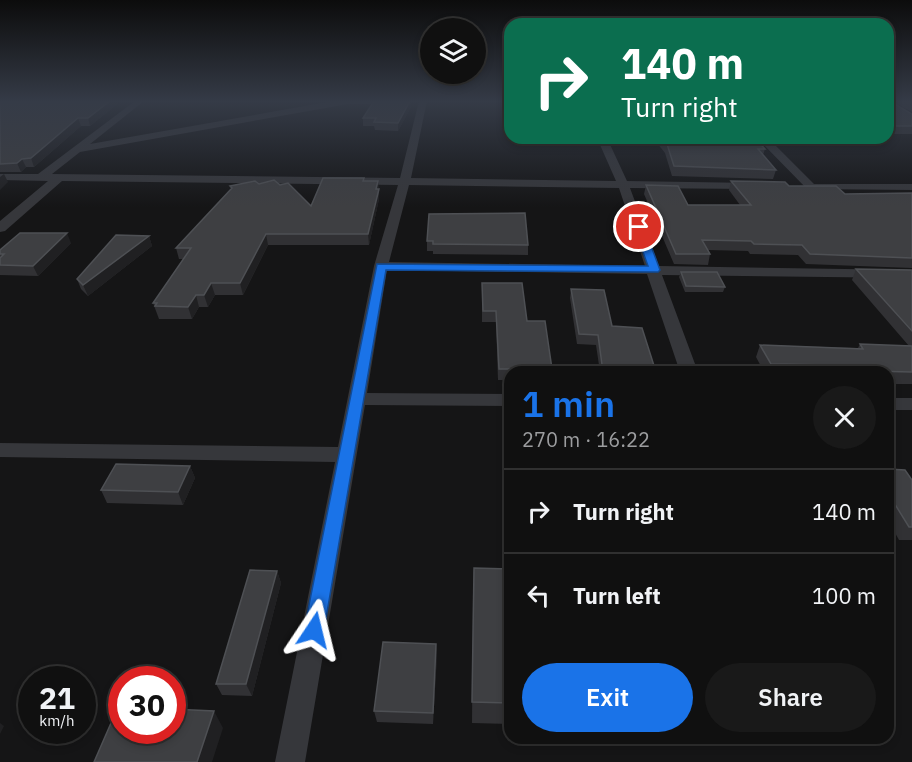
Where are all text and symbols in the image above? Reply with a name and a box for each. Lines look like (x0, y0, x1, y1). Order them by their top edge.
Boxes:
map controls (420, 18, 486, 84)
button: layers (420, 18, 486, 84)
text: 140 m (621, 36, 744, 91)
icon: right (522, 42, 600, 120)
text: Turn right (621, 89, 738, 124)
pin (613, 201, 664, 252)
icon: arrive (622, 210, 655, 243)
text: 1 min (522, 380, 615, 427)
button: close (813, 386, 876, 449)
text: 270 m · 16:22 (522, 426, 650, 453)
icon: right (522, 495, 555, 528)
text: Turn right (573, 497, 674, 526)
text: 140 m (812, 497, 876, 526)
icon: left (522, 579, 555, 612)
text: Turn left (573, 581, 661, 610)
text: 100 m (812, 581, 876, 610)
position arrow (282, 598, 346, 662)
button: Exit (522, 663, 693, 732)
button: Share (705, 663, 876, 732)
speed limit sign: 30 (108, 666, 186, 744)
text: 21 (39, 678, 75, 717)
text: km/h (39, 711, 75, 730)

